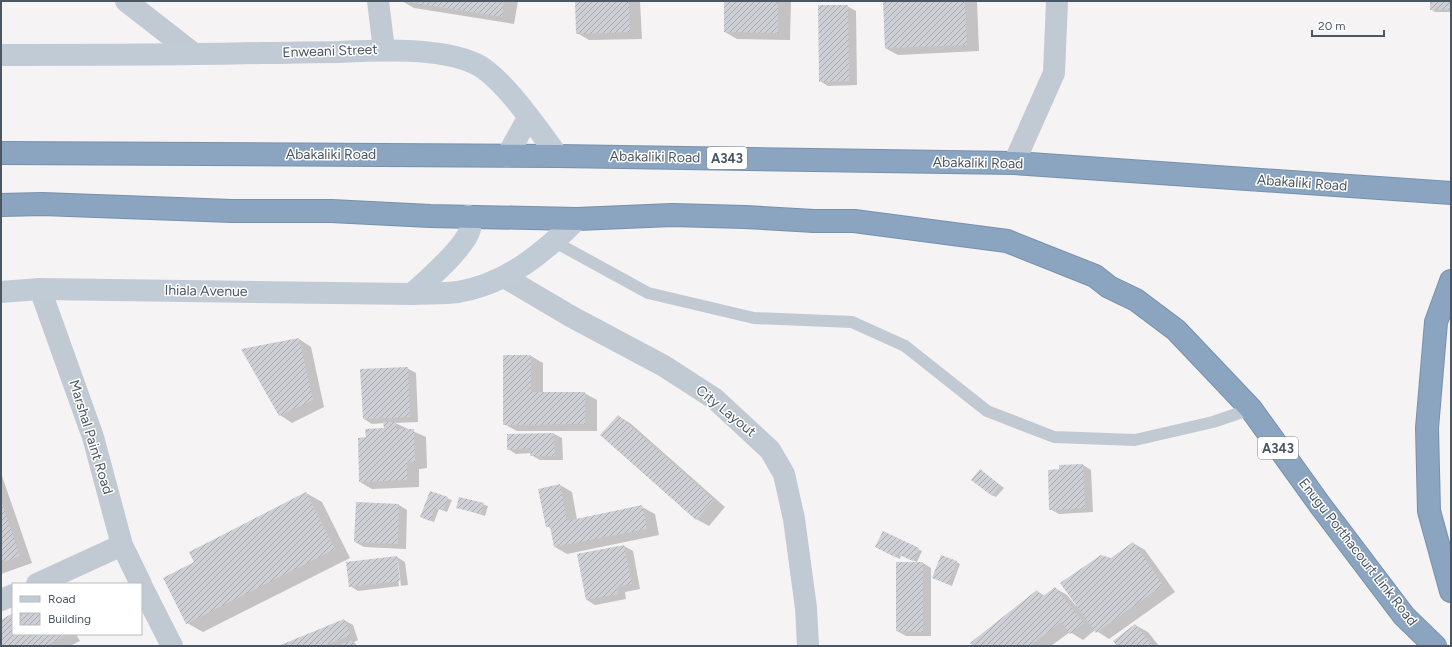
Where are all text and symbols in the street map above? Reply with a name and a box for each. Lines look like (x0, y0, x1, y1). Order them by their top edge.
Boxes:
scale bar (1312, 12, 1384, 38)
text: 20 m (1318, 19, 1346, 33)
street label: Enweani Street (282, 41, 378, 61)
street label: Abakaliki Road (286, 146, 376, 163)
road number: A343 (707, 147, 747, 169)
street label: Abakaliki Road (610, 148, 700, 166)
street label: Abakaliki Road (933, 154, 1023, 172)
street label: Abakaliki Road (1256, 171, 1348, 195)
street label: Ihiala Avenue (164, 282, 248, 300)
street label: Marshal Paint Road (65, 378, 117, 496)
street label: City Layout (693, 382, 759, 440)
road number: A343 (1258, 437, 1298, 459)
street label: Enugu Porthacourt Link Road (1295, 475, 1421, 629)
legend (12, 583, 142, 635)
text: Road (48, 592, 76, 606)
text: Building (48, 612, 91, 626)

